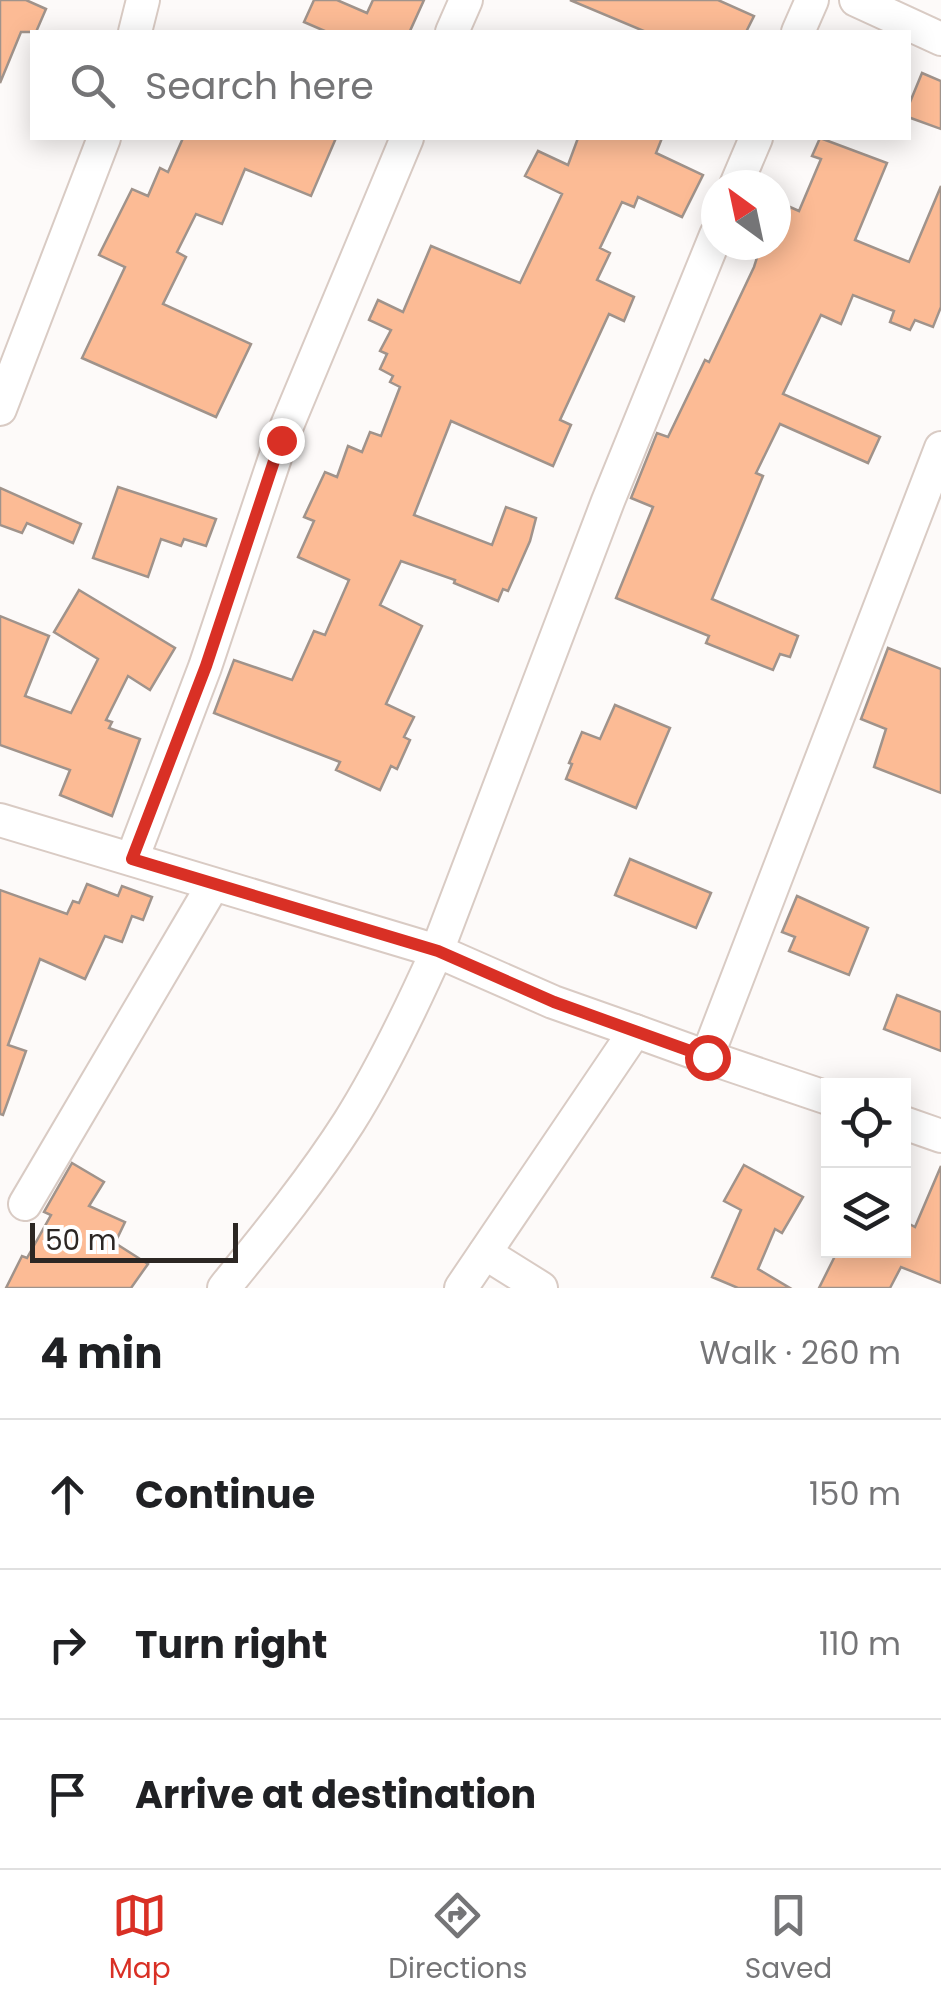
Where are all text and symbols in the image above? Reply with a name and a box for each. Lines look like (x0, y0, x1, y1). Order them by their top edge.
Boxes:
search box (30, 30, 911, 140)
icon: search (65, 58, 120, 113)
text: Search here (145, 59, 374, 112)
north arrow (701, 170, 791, 260)
route end (259, 418, 305, 464)
route start (685, 1035, 731, 1081)
map controls (821, 1078, 911, 1258)
button: locate (821, 1078, 911, 1168)
button: layers (821, 1168, 911, 1258)
scale bar (30, 1218, 238, 1262)
text: 50 m (45, 1221, 116, 1260)
text: 4 min (40, 1324, 163, 1383)
text: Walk · 260 m (700, 1330, 901, 1375)
icon: ahead (40, 1467, 95, 1522)
text: Continue (135, 1468, 315, 1521)
text: 150 m (809, 1471, 901, 1516)
icon: right (40, 1617, 95, 1672)
text: Turn right (135, 1618, 327, 1671)
text: 110 m (819, 1621, 901, 1666)
icon: arrive (40, 1767, 95, 1822)
text: Arrive at destination (135, 1768, 536, 1821)
tab: Map (109, 1888, 171, 1990)
tab: Directions (388, 1888, 527, 1990)
tab: Saved (745, 1888, 832, 1990)

